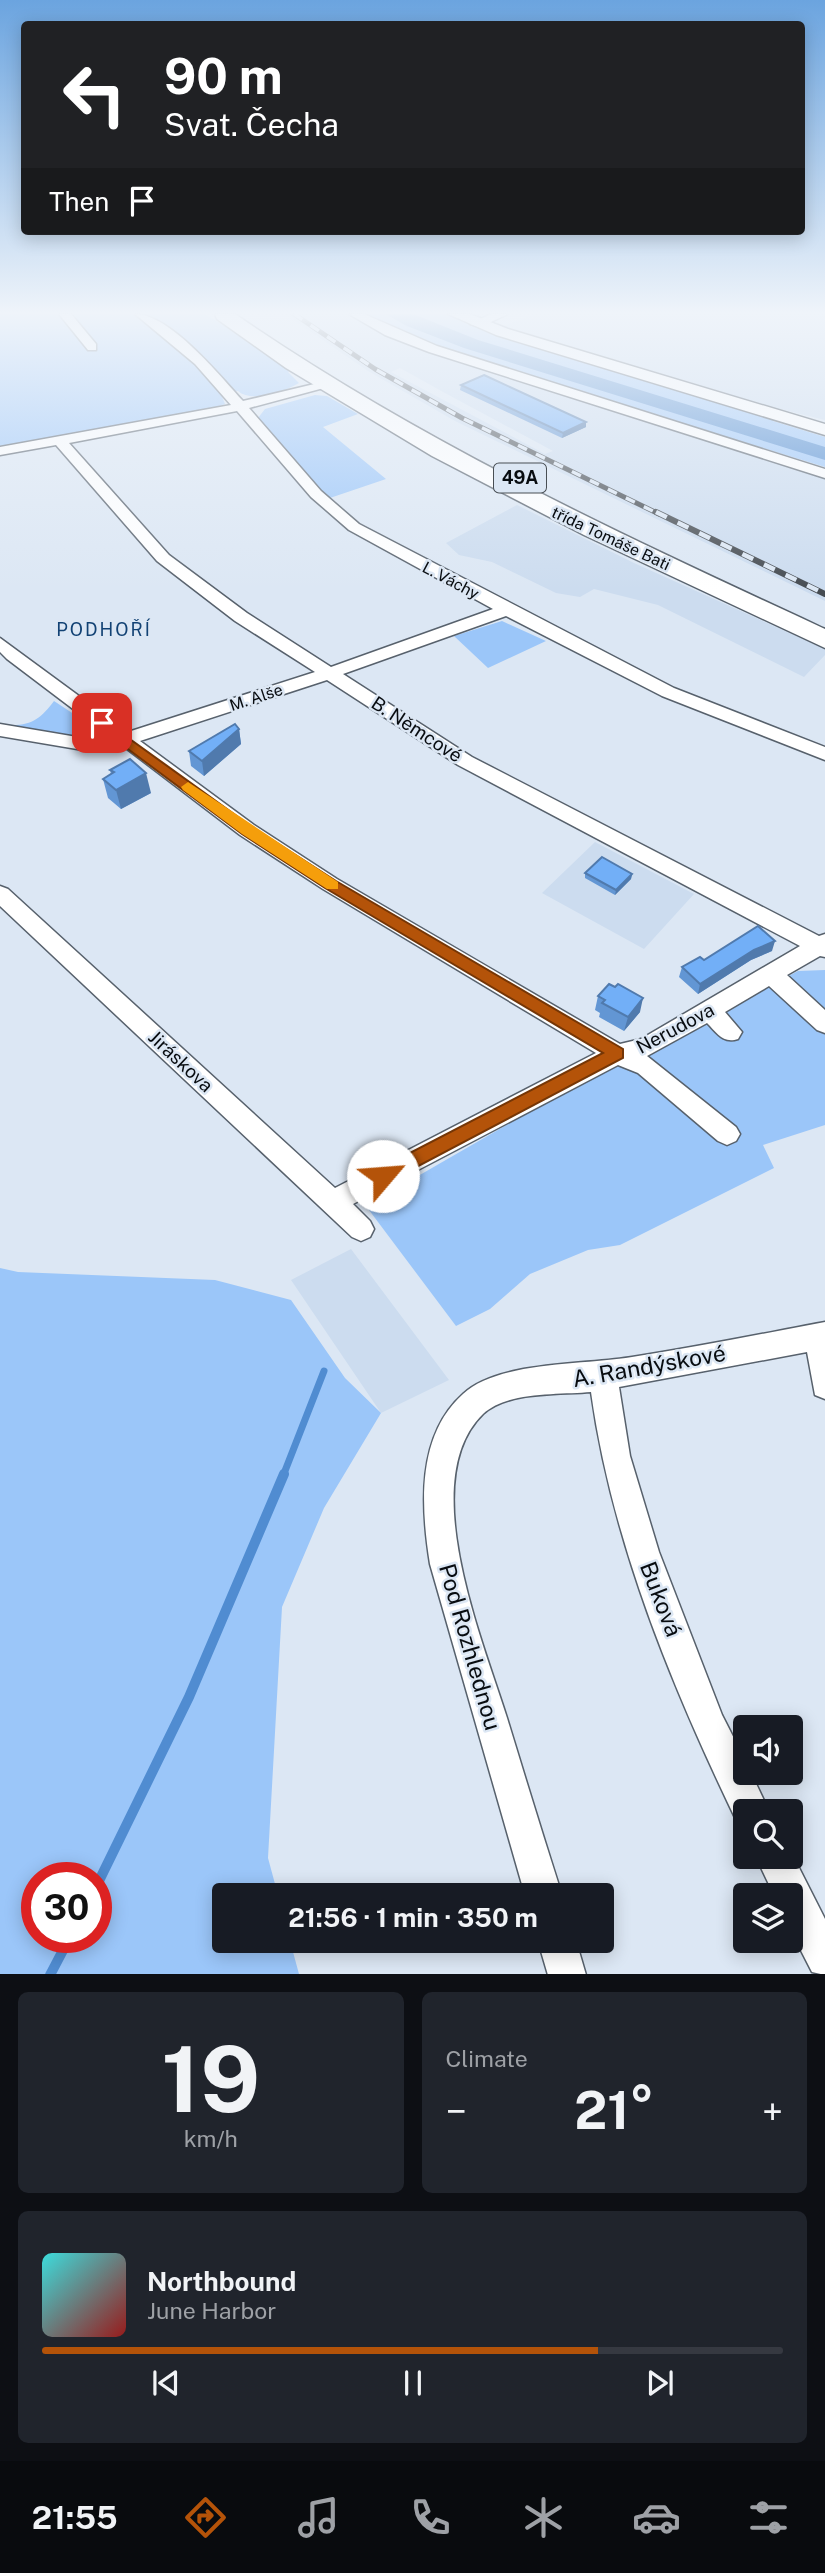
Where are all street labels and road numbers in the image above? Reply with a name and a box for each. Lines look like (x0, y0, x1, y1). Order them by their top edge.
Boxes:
road number: 49A (494, 464, 546, 492)
street label: třída Tomáše Bati (548, 503, 673, 574)
street label: L. Váchy (419, 558, 483, 603)
street label: M. Alše (227, 680, 285, 715)
street label: B. Němcové (367, 692, 467, 766)
street label: Nerudova (632, 998, 718, 1058)
street label: Jiráskova (144, 1026, 218, 1096)
street label: A. Randýskové (570, 1339, 728, 1392)
street label: Buková (635, 1558, 688, 1640)
street label: Pod Rozhlednou (434, 1561, 507, 1733)

